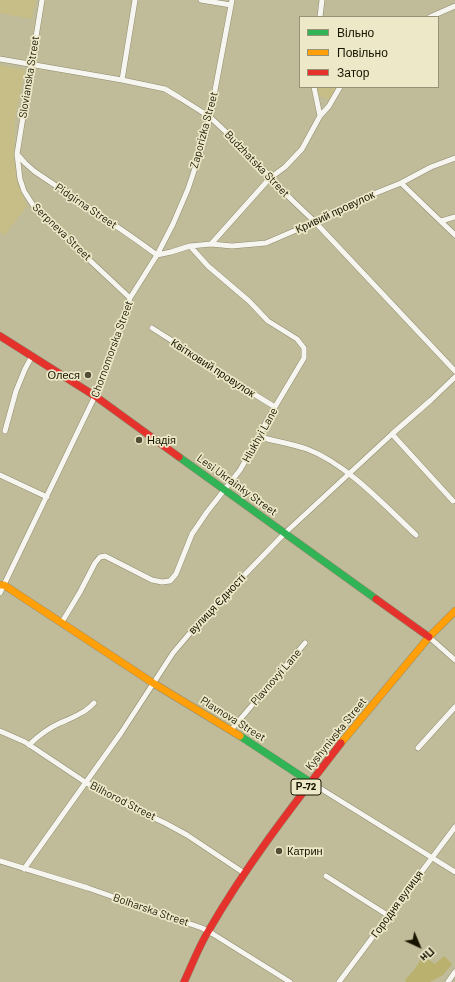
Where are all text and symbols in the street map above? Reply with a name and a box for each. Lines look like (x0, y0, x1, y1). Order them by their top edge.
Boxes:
legend (299, 16, 439, 88)
text: Вільно (337, 25, 374, 39)
street label: Slovianska Street (16, 35, 42, 119)
text: Повільно (337, 45, 388, 59)
text: Затор (337, 65, 369, 79)
street label: Zaporizka Street (187, 90, 221, 170)
street label: Budzhatska Street (222, 128, 292, 200)
street label: Pidgirna Street (53, 180, 119, 232)
street label: Кривий провулок (293, 188, 377, 236)
street label: Serpneva Street (30, 201, 94, 263)
street label: Chornomorska Street (88, 299, 136, 399)
street label: Квітковий провулок (168, 336, 258, 400)
place label: Олеся (48, 368, 80, 382)
marker: Олеся (83, 370, 93, 380)
street label: Hlukhyi Lane (240, 405, 280, 465)
place label: Надія (147, 433, 176, 447)
marker: Надія (134, 435, 144, 445)
street label: Lesi Ukrainky Street (194, 451, 280, 519)
street label: вулиця Єдності (186, 571, 248, 637)
street label: Plavnovyi Lane (248, 646, 304, 708)
street label: Plavnova Street (198, 694, 268, 744)
street label: Kyshynivska Street (303, 695, 369, 773)
street label: Bilhorod Street (88, 779, 158, 823)
road number: Р-72 (291, 779, 321, 795)
place label: Катрин (287, 844, 323, 858)
marker: Катрин (274, 846, 284, 856)
street label: Городня вулиця (368, 868, 426, 940)
street label: Bolharska Street (111, 891, 191, 929)
north arrow (399, 926, 439, 966)
text: Пн (418, 945, 437, 965)

